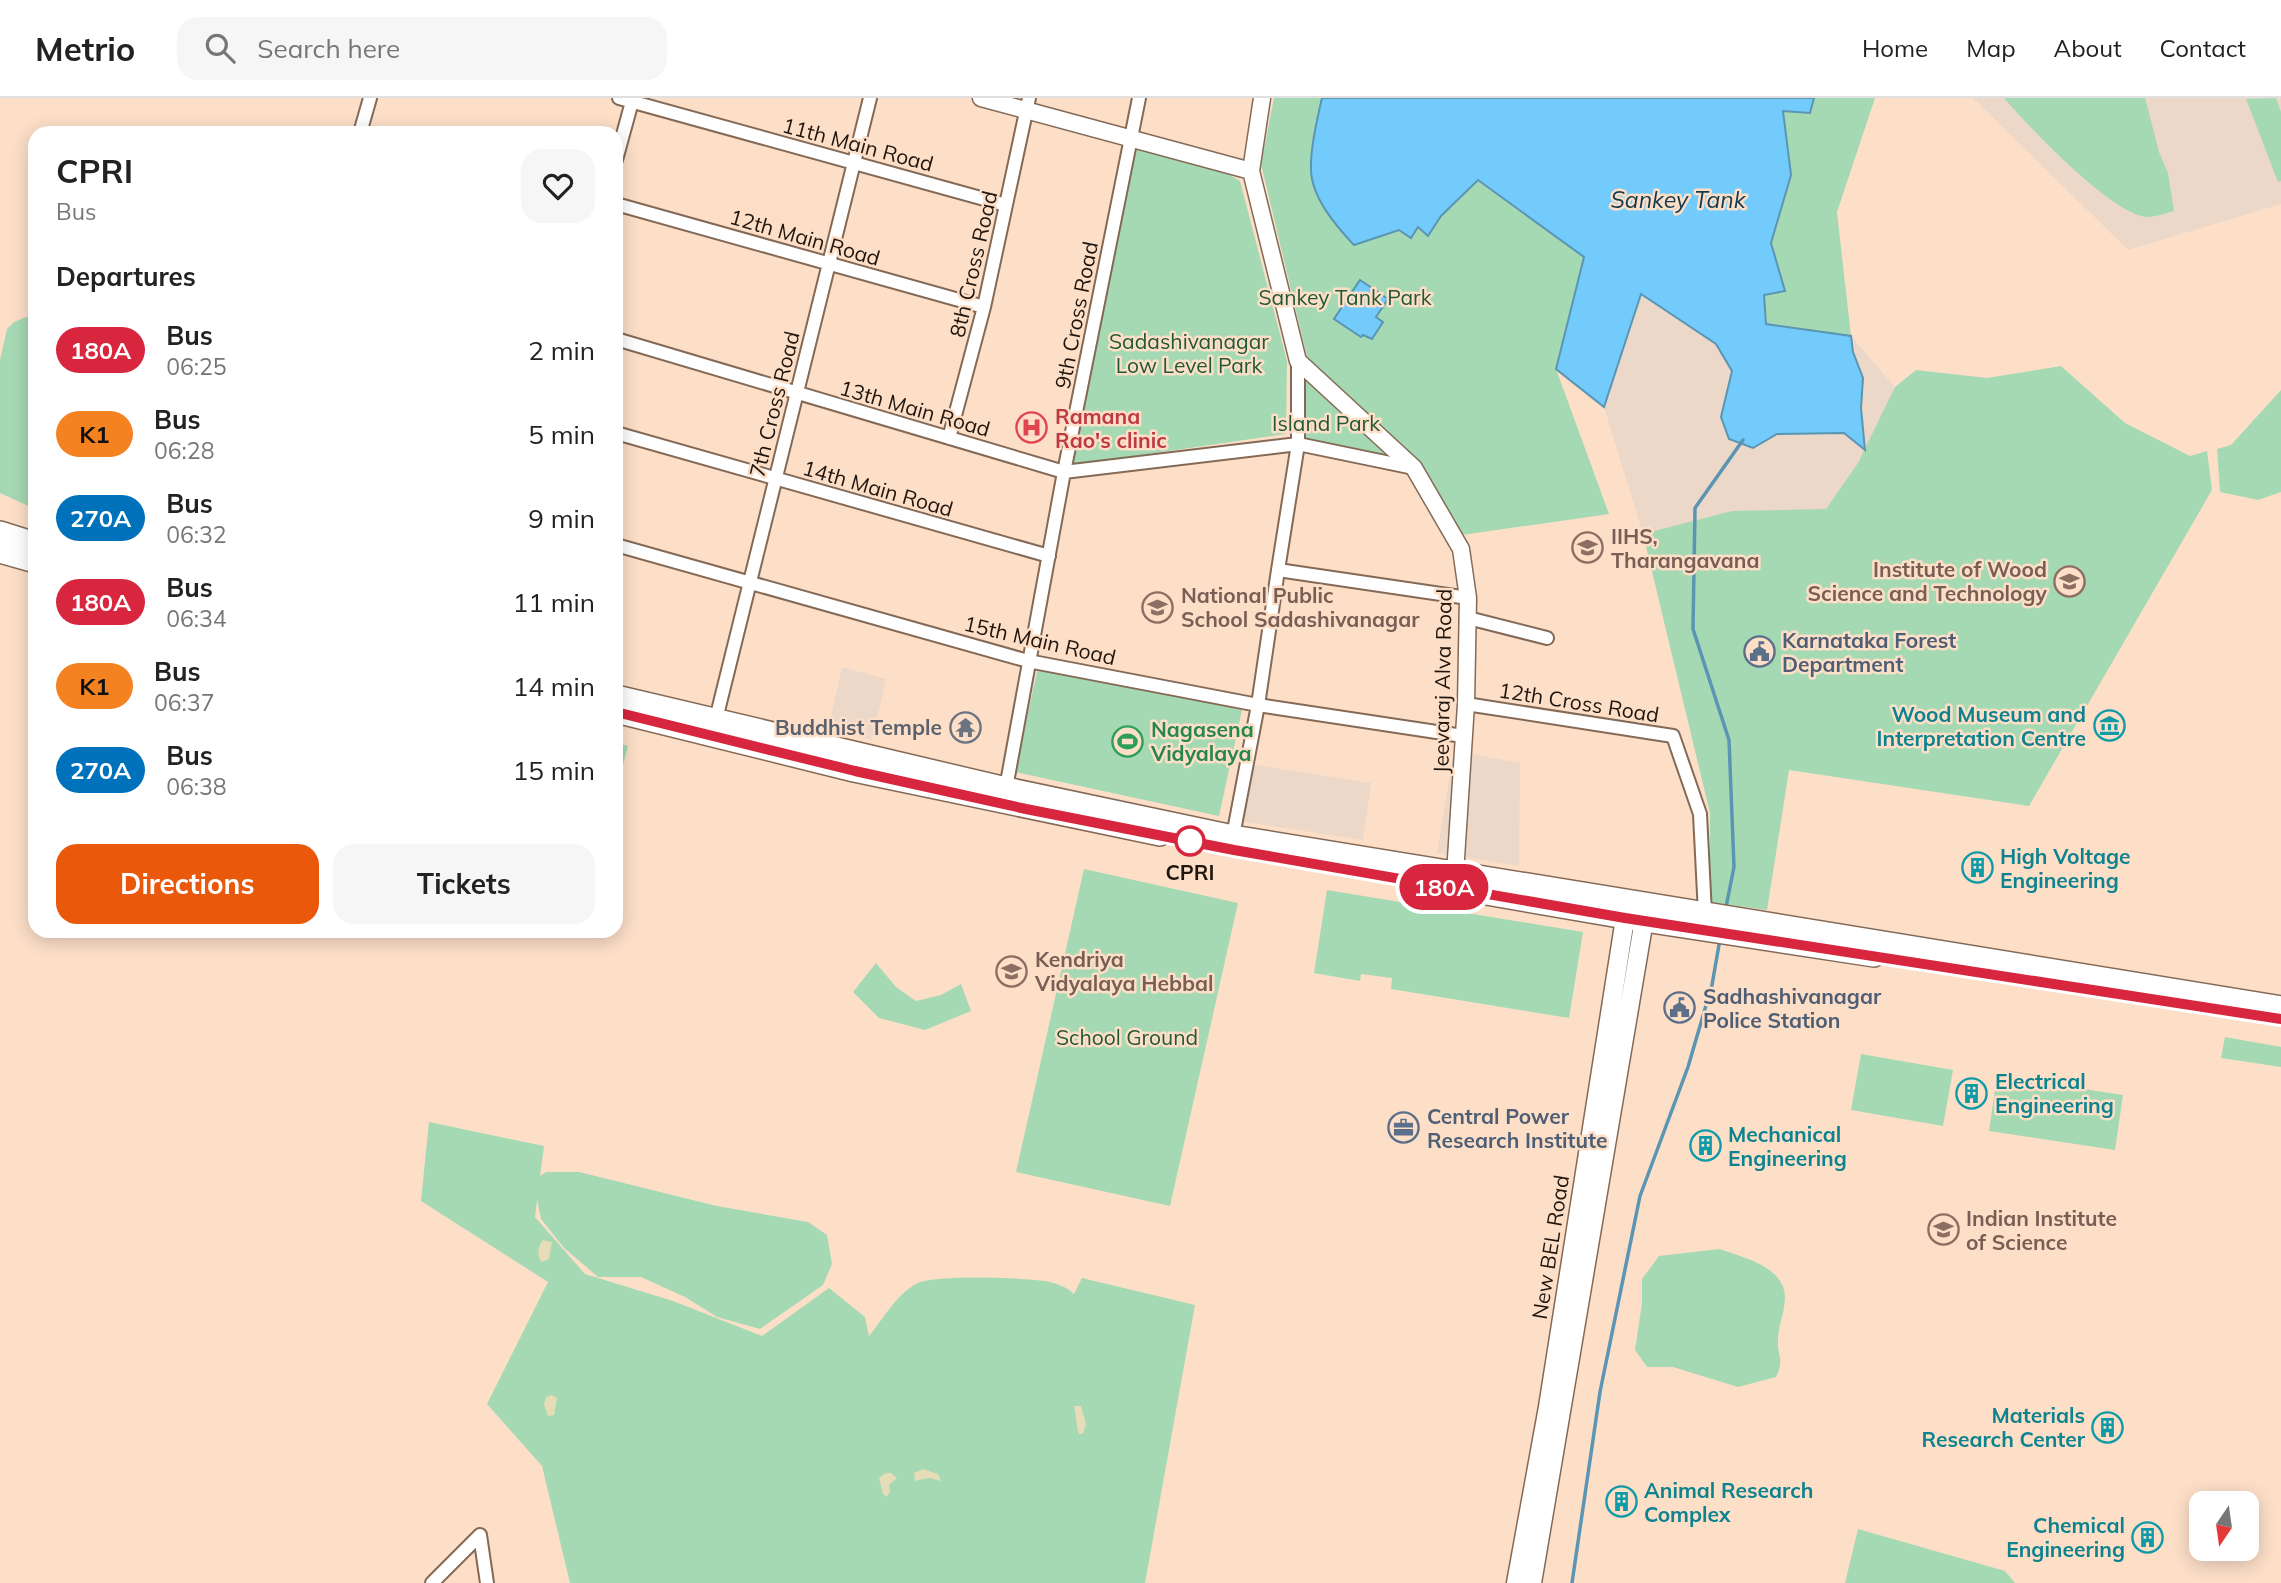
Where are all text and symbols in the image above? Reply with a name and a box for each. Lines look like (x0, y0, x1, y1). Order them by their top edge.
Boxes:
search box (177, 17, 667, 80)
text: Metrio (35, 28, 135, 69)
icon: search (201, 29, 239, 67)
text: Search here (257, 32, 400, 65)
text: Home (1862, 33, 1928, 63)
text: Map (1966, 33, 2016, 63)
text: About (2054, 33, 2122, 63)
text: Contact (2160, 33, 2246, 63)
street label: 11th Main Road (780, 111, 936, 177)
button: heart (521, 149, 595, 223)
text: CPRI (56, 150, 133, 191)
water label: Sankey Tank (1611, 185, 1747, 214)
street label: 8th Cross Road (944, 188, 1002, 340)
text: Bus (56, 197, 96, 226)
street label: 12th Main Road (727, 203, 883, 271)
street label: 9th Cross Road (1049, 239, 1103, 391)
text: Departures (56, 260, 196, 293)
park label: Sankey Tank Park (1259, 284, 1432, 310)
text: Bus (166, 319, 213, 352)
street label: 7th Cross Road (743, 328, 805, 480)
park label: Sadashivanagar Low Level Park (1109, 328, 1269, 378)
text: 2 min (528, 334, 595, 367)
text: 180A (70, 335, 131, 365)
text: 06:25 (166, 352, 227, 381)
street label: 13th Main Road (837, 374, 993, 442)
text: Bus (154, 403, 200, 436)
place label: Ramana Rao's clinic (1055, 403, 1167, 453)
park label: Island Park (1272, 410, 1380, 436)
hospital icon: Ramana Rao's clinic (1015, 411, 1049, 445)
text: 5 min (528, 418, 595, 451)
text: K1 (79, 419, 110, 449)
text: 06:28 (154, 436, 214, 465)
street label: 14th Main Road (800, 454, 956, 522)
text: Bus (166, 487, 213, 520)
text: 9 min (528, 502, 595, 535)
text: 270A (70, 503, 131, 533)
text: 06:32 (166, 520, 227, 549)
place label: IIHS, Tharangavana (1611, 523, 1759, 573)
school or university icon: IIHS, Tharangavana (1571, 531, 1605, 565)
place label: Institute of Wood Science and Technology (1808, 556, 2048, 606)
school or university icon: Institute of Wood Science and Technology (2053, 564, 2087, 598)
text: Bus (166, 571, 213, 604)
place label: National Public School Sadashivanagar (1181, 582, 1420, 632)
text: 11 min (513, 586, 595, 619)
text: 180A (70, 587, 131, 617)
street label: Jeevaraj Alva Road (1427, 588, 1457, 774)
school or university icon: National Public School Sadashivanagar (1141, 590, 1175, 624)
text: 06:34 (166, 604, 227, 633)
street label: 15th Main Road (961, 610, 1119, 670)
place label: Karnataka Forest Department (1782, 627, 1956, 677)
public building icon: Karnataka Forest Department (1742, 635, 1776, 669)
text: Bus (154, 655, 200, 688)
text: 14 min (513, 670, 595, 703)
text: K1 (79, 671, 110, 701)
street label: 12th Cross Road (1497, 676, 1661, 728)
text: 06:37 (154, 688, 214, 717)
place label: Wood Museum and Interpretation Centre (1877, 701, 2086, 751)
museum icon: Wood Museum and Interpretation Centre (2092, 709, 2126, 743)
temple icon: Buddhist Temple (948, 710, 982, 744)
place label: Buddhist Temple (775, 714, 942, 740)
place label: Nagasena Vidyalaya (1150, 716, 1254, 766)
sports icon: Nagasena Vidyalaya (1111, 724, 1145, 758)
text: Bus (166, 739, 213, 772)
text: 15 min (513, 754, 595, 787)
text: 270A (70, 755, 131, 785)
text: 06:38 (166, 772, 227, 801)
marker: CPRI (1175, 826, 1205, 856)
place label: High Voltage Engineering (2000, 843, 2131, 893)
button: Directions (56, 844, 319, 924)
button: Tickets (333, 844, 595, 924)
building icon: High Voltage Engineering (1960, 851, 1994, 885)
place label: CPRI (1165, 859, 1215, 885)
line badge: 180A (1395, 864, 1493, 910)
text: 180A (1413, 872, 1475, 902)
place label: Kendriya Vidyalaya Hebbal (1034, 946, 1214, 996)
school or university icon: Kendriya Vidyalaya Hebbal (995, 954, 1029, 988)
place label: Sadhashivanagar Police Station (1703, 983, 1882, 1033)
public building icon: Sadhashivanagar Police Station (1663, 991, 1697, 1025)
park label: School Ground (1056, 1024, 1198, 1050)
place label: Electrical Engineering (1995, 1068, 2114, 1118)
building icon: Electrical Engineering (1955, 1076, 1989, 1110)
place label: Central Power Research Institute (1427, 1103, 1607, 1153)
office icon: Central Power Research Institute (1387, 1111, 1421, 1145)
place label: Mechanical Engineering (1728, 1121, 1847, 1171)
building icon: Mechanical Engineering (1688, 1129, 1722, 1163)
street label: New BEL Road (1526, 1173, 1574, 1321)
place label: Indian Institute of Science (1966, 1205, 2117, 1255)
school or university icon: Indian Institute of Science (1926, 1213, 1960, 1247)
place label: Materials Research Center (1921, 1402, 2086, 1452)
building icon: Materials Research Center (2091, 1410, 2125, 1444)
place label: Animal Research Complex (1644, 1477, 1813, 1527)
building icon: Animal Research Complex (1604, 1485, 1638, 1519)
north arrow (2189, 1491, 2259, 1561)
map controls (2189, 1491, 2259, 1561)
place label: Chemical Engineering (2006, 1512, 2125, 1562)
building icon: Chemical Engineering (2131, 1520, 2165, 1554)

